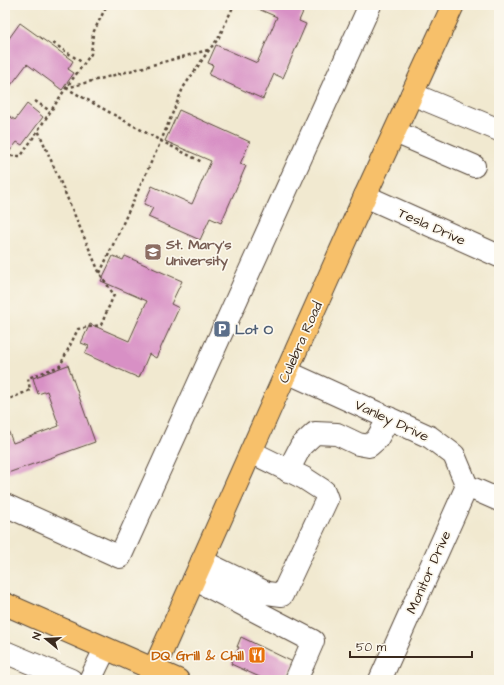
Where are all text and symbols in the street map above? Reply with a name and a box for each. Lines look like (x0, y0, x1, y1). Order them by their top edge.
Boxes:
street label: Tesla Drive (395, 203, 469, 251)
place label: St. Mary's University (165, 235, 232, 271)
school or university icon: St. Mary's University (143, 242, 163, 262)
street label: Culebra Road (274, 298, 328, 386)
parking icon: Lot O (212, 319, 232, 339)
place label: Lot O (235, 320, 274, 340)
street label: Vanley Drive (351, 395, 432, 447)
street label: Monitor Drive (402, 527, 456, 617)
north arrow (26, 619, 66, 659)
text: N (29, 630, 45, 642)
scale bar (350, 633, 472, 659)
text: 50 m (356, 639, 387, 656)
restaurant icon: DQ Grill & Chill (247, 645, 267, 665)
place label: DQ Grill & Chill (151, 646, 245, 666)

